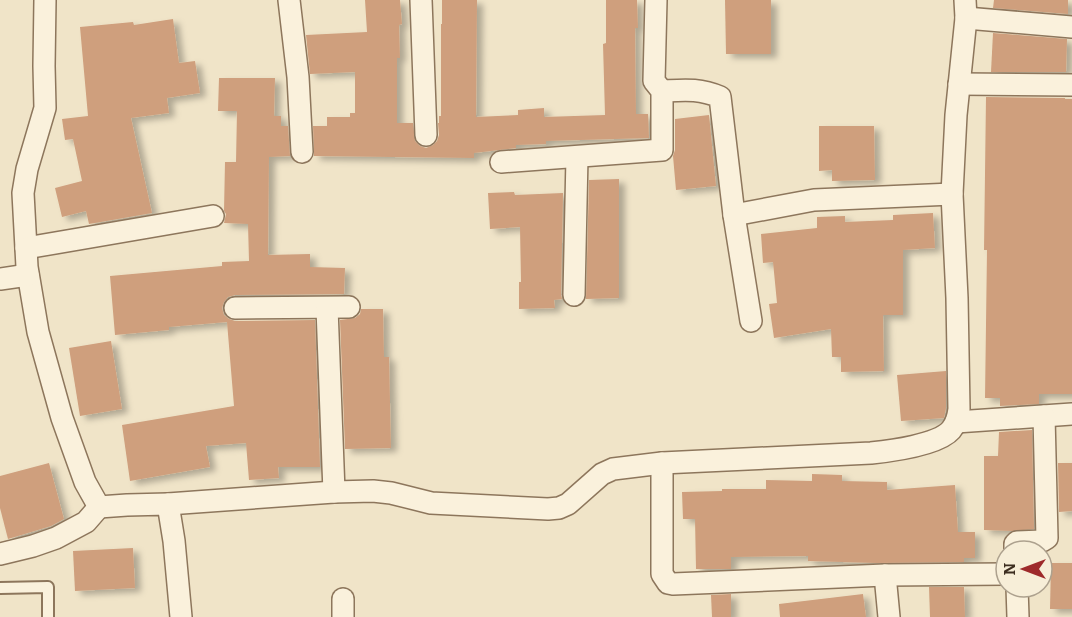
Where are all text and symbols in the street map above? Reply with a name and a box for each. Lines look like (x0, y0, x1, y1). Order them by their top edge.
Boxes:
north arrow (994, 539, 1054, 599)
text: N (1000, 563, 1019, 575)

